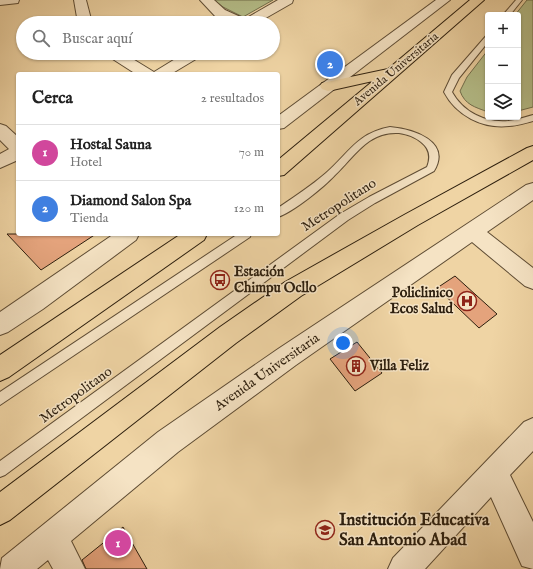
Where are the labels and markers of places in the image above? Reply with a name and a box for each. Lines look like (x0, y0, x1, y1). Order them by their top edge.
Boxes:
pin: 2 (317, 49, 343, 79)
place label: Estación Chimpu Ocllo (234, 263, 317, 297)
bus stop icon: Estación Chimpu Ocllo (209, 269, 231, 291)
place label: Policlinico Ecos Salud (390, 284, 454, 318)
hospital icon: Policlinico Ecos Salud (456, 290, 478, 312)
building icon: Villa Feliz (345, 355, 367, 377)
place label: Villa Feliz (369, 357, 429, 375)
place label: Institución Educativa San Antonio Abad (339, 510, 490, 551)
school or university icon: Institución Educativa San Antonio Abad (314, 519, 336, 541)
pin: 1 (105, 528, 131, 558)

